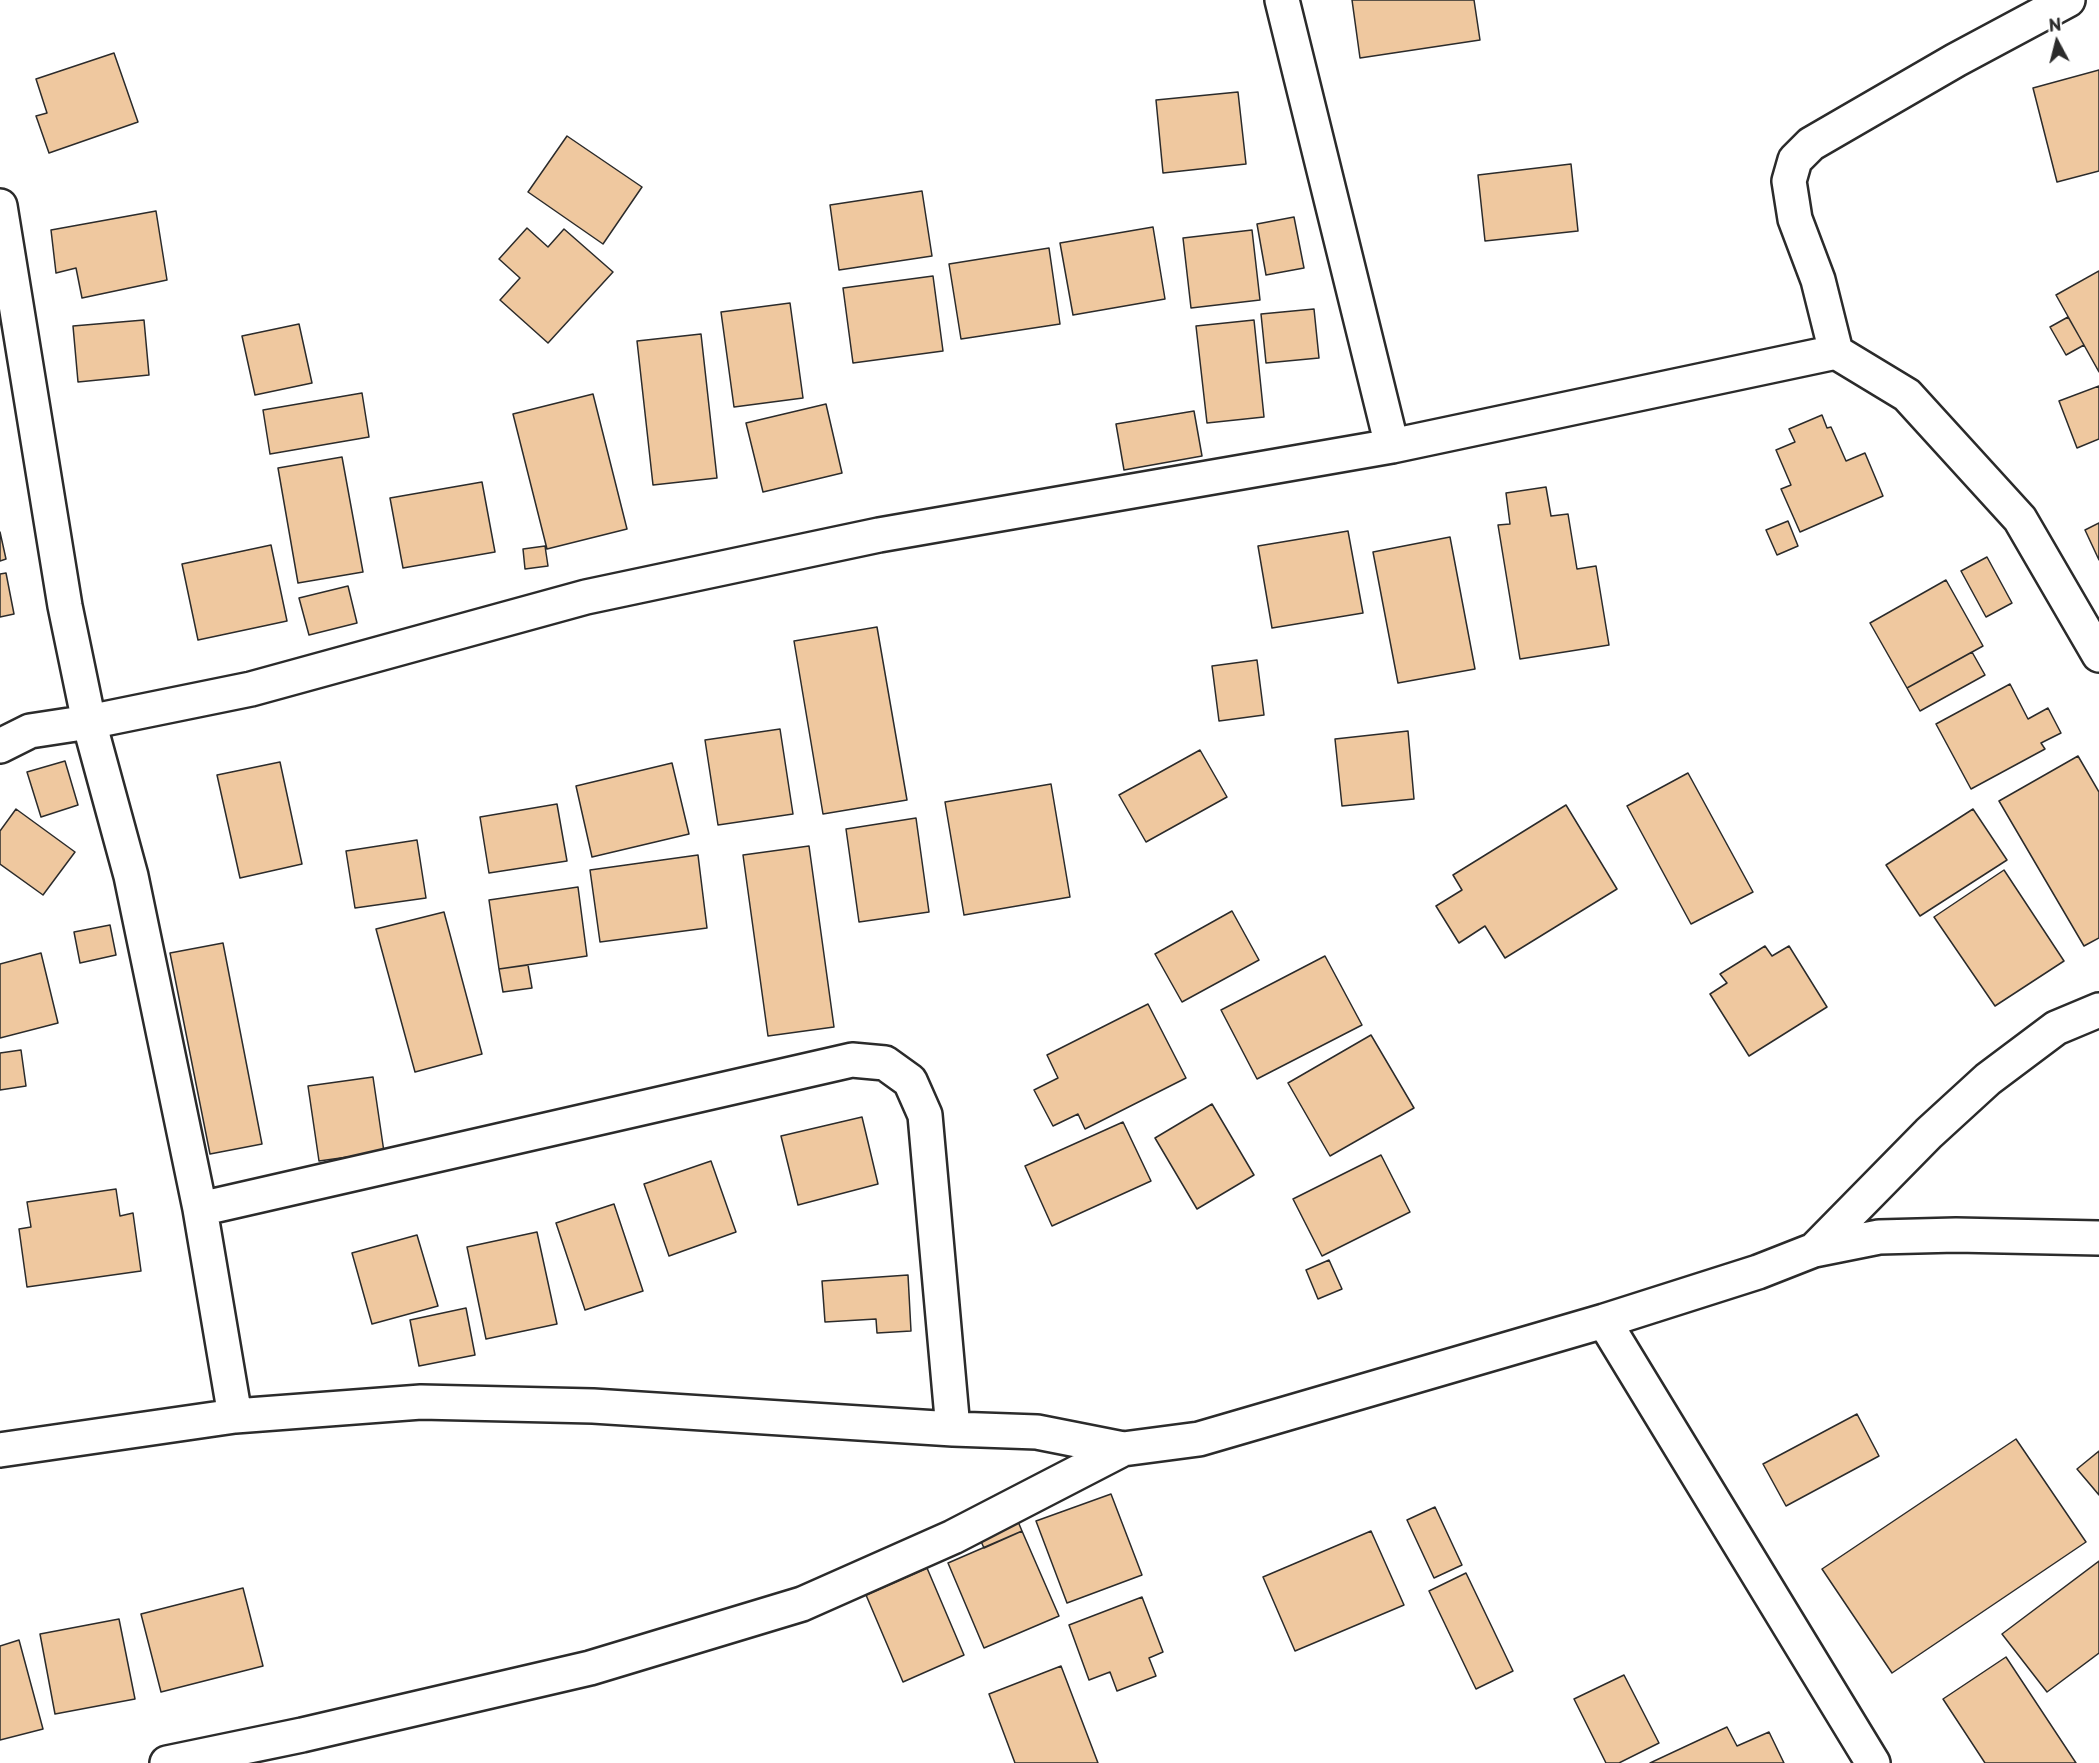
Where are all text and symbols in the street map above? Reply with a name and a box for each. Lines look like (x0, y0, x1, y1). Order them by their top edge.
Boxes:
text: N (2047, 11, 2063, 37)
north arrow (2027, 12, 2087, 72)

